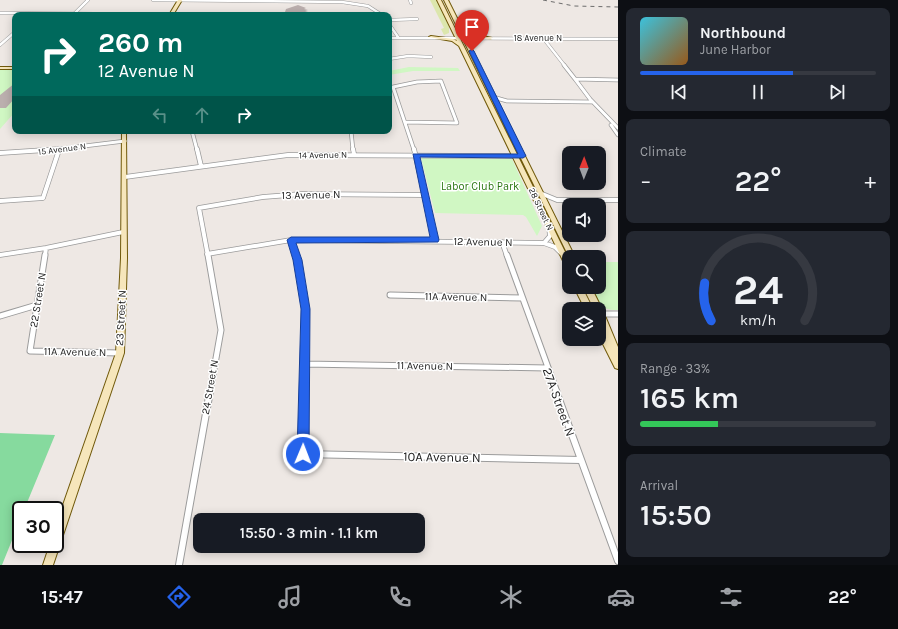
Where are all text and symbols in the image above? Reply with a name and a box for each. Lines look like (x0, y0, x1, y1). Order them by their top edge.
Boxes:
pin (455, 10, 489, 51)
icon: arrive (461, 16, 483, 38)
text: Northbound (700, 24, 786, 42)
text: 260 m (98, 26, 183, 59)
icon: right (32, 28, 84, 80)
street label: 18 Avenue N (514, 33, 562, 43)
text: June Harbor (700, 42, 771, 57)
text: 12 Avenue N (98, 60, 194, 82)
icon: previous (668, 81, 690, 103)
icon: pause (747, 81, 769, 103)
icon: next (826, 81, 848, 103)
icon: left (149, 104, 171, 126)
icon: ahead (191, 104, 213, 126)
icon: right (233, 104, 255, 126)
street label: 15 Avenue N (38, 141, 86, 157)
text: Climate (640, 144, 686, 159)
north arrow (562, 146, 606, 190)
map controls (562, 146, 606, 346)
street label: 14 Avenue N (299, 150, 347, 160)
text: 22° (734, 163, 782, 199)
text: − (640, 168, 652, 194)
text: + (864, 168, 876, 194)
park label: Labor Club Park (441, 180, 519, 193)
street label: 28 Street N (527, 186, 555, 232)
street label: 13 Avenue N (281, 188, 341, 202)
button: sound (562, 198, 606, 242)
street label: 12 Avenue N (453, 235, 513, 249)
button: search (562, 250, 606, 294)
text: 24 (733, 265, 783, 313)
street label: 22 Street N (27, 271, 49, 329)
street label: 23 Street N (113, 290, 129, 346)
street label: 11A Avenue N (425, 290, 487, 304)
button: layers (562, 302, 606, 346)
text: km/h (740, 311, 776, 328)
street label: 11A Avenue N (44, 345, 106, 359)
street label: 24 Street N (199, 359, 221, 415)
street label: 11 Avenue N (397, 359, 453, 373)
text: Range · 33% (640, 361, 710, 376)
street label: 27A Street N (540, 366, 578, 438)
text: 165 km (640, 380, 739, 416)
position arrow (282, 433, 324, 475)
street label: 10A Avenue N (403, 449, 481, 465)
text: Arrival (640, 478, 678, 493)
text: 15:50 (640, 497, 712, 533)
speed limit sign: 30 (12, 501, 64, 553)
text: 15:50 · 3 min · 1.1 km (240, 524, 378, 542)
icon: directions (165, 583, 193, 611)
icon: music (276, 583, 304, 611)
icon: phone (386, 583, 414, 611)
icon: climate (497, 583, 525, 611)
icon: car (607, 583, 635, 611)
icon: filters (717, 583, 745, 611)
text: 15:47 (41, 586, 83, 608)
text: 22° (828, 586, 857, 608)

